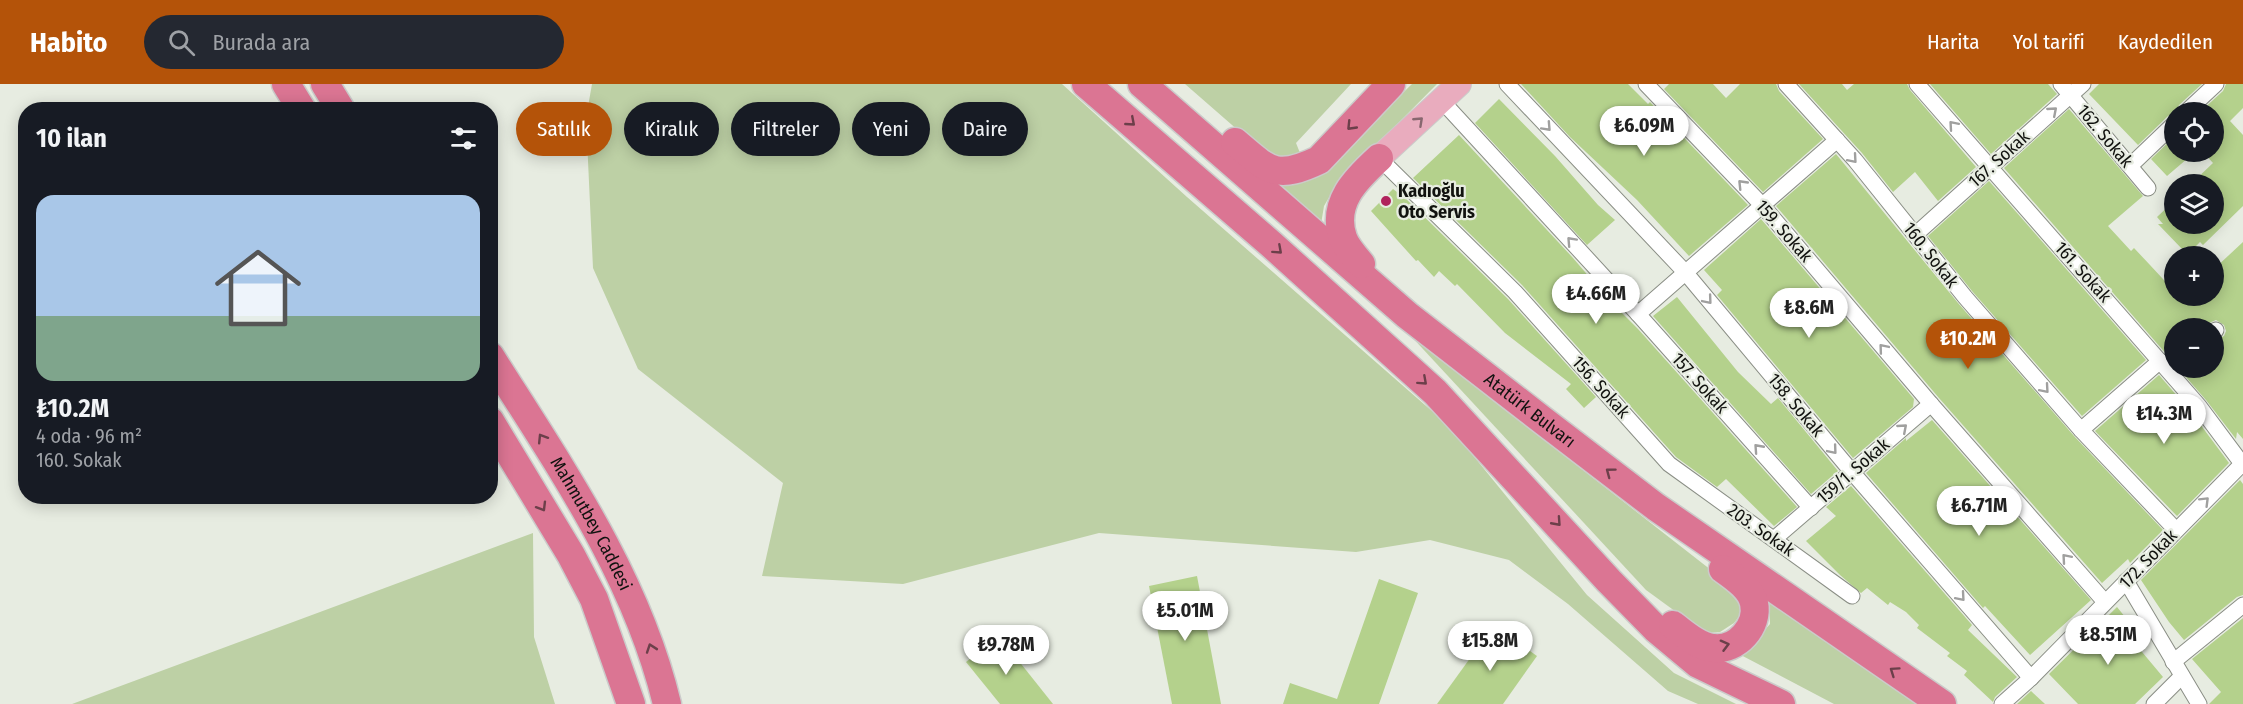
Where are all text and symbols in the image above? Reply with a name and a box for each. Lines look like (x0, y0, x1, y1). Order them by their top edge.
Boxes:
search box (144, 15, 564, 69)
text: Habito (30, 26, 108, 59)
icon: search (165, 26, 198, 59)
text: Burada ara (213, 29, 310, 56)
text: Harita (1927, 29, 1980, 55)
text: Yol tarifi (2013, 29, 2085, 55)
text: Kaydedilen (2118, 29, 2213, 55)
street label: 162. Sokak (2072, 100, 2138, 172)
chip: Satılık (516, 102, 612, 156)
chip: Kiralık (624, 102, 719, 156)
chip: Filtreler (731, 102, 840, 156)
chip: Yeni (852, 102, 930, 156)
chip: Daire (942, 102, 1028, 156)
map controls (2164, 102, 2224, 378)
button: locate (2164, 102, 2224, 162)
pin: ₺6.09M (1595, 106, 1693, 157)
one-way arrow (2046, 107, 2057, 118)
text: ₺6.09M (1614, 113, 1674, 137)
one-way arrow (1124, 115, 1135, 126)
one-way arrow (1413, 117, 1423, 128)
one-way arrow (1540, 119, 1551, 130)
one-way arrow (1347, 120, 1358, 130)
one-way arrow (1949, 121, 1960, 132)
icon: filters (447, 122, 480, 155)
text: 10 ilan (36, 123, 107, 154)
street label: 167. Sokak (1964, 125, 2035, 192)
one-way arrow (1846, 152, 1857, 163)
button: layers (2164, 174, 2224, 234)
place label: Kadıoğlu Oto Servis (1398, 180, 1475, 223)
one-way arrow (1738, 181, 1749, 191)
marker: Kadıoğlu Oto Servis (1379, 194, 1393, 208)
street label: 159. Sokak (1751, 195, 1817, 267)
street label: 160. Sokak (1899, 218, 1964, 293)
icon: home (204, 234, 312, 342)
one-way arrow (1567, 237, 1578, 248)
street label: 161. Sokak (2050, 237, 2116, 307)
one-way arrow (1271, 243, 1282, 254)
button: + (2164, 246, 2224, 306)
pin: ₺4.66M (1547, 274, 1645, 325)
text: ₺4.66M (1566, 281, 1626, 305)
pin: ₺8.6M (1767, 288, 1851, 339)
one-way arrow (1701, 293, 1712, 304)
text: ₺8.6M (1784, 295, 1834, 319)
button: − (2164, 318, 2224, 378)
pin: ₺10.2M (1919, 319, 2017, 370)
text: ₺10.2M (1940, 326, 1996, 350)
one-way arrow (1879, 344, 1890, 355)
street label: 157. Sokak (1667, 348, 1733, 418)
street label: 156. Sokak (1567, 351, 1635, 423)
street label: Atatürk Bulvarı (1480, 368, 1580, 452)
street label: 158. Sokak (1763, 369, 1829, 442)
one-way arrow (1416, 374, 1427, 385)
one-way arrow (2038, 382, 2049, 393)
text: ₺10.2M (36, 393, 109, 424)
pin: ₺14.3M (2115, 394, 2213, 445)
text: ₺14.3M (2136, 401, 2192, 425)
text: 4 oda · 96 m² (36, 424, 142, 448)
one-way arrow (1896, 424, 1907, 435)
street label: 159/1. Sokak (1812, 433, 1894, 509)
one-way arrow (537, 434, 549, 444)
one-way arrow (1826, 443, 1837, 454)
one-way arrow (1754, 444, 1765, 455)
text: 160. Sokak (36, 448, 122, 472)
street label: Mahmutbey Caddesi (546, 453, 637, 594)
one-way arrow (1605, 468, 1616, 479)
pin: ₺6.71M (1930, 486, 2028, 537)
text: ₺6.71M (1951, 493, 2007, 517)
one-way arrow (2197, 497, 2208, 508)
street label: 203. Sokak (1723, 499, 1799, 561)
one-way arrow (535, 501, 547, 511)
one-way arrow (1550, 516, 1561, 526)
street label: 172. Sokak (2114, 524, 2182, 593)
one-way arrow (2062, 554, 2073, 565)
one-way arrow (1954, 590, 1965, 601)
pin: ₺5.01M (1136, 591, 1234, 642)
text: ₺5.01M (1156, 598, 1214, 622)
pin: ₺8.51M (2059, 615, 2157, 666)
pin: ₺15.8M (1441, 621, 1539, 672)
text: ₺8.51M (2079, 622, 2137, 646)
pin: ₺9.78M (957, 625, 1055, 676)
text: ₺15.8M (1462, 628, 1518, 652)
text: ₺9.78M (977, 632, 1035, 656)
one-way arrow (1720, 640, 1730, 653)
one-way arrow (645, 643, 658, 654)
one-way arrow (1889, 667, 1900, 678)

